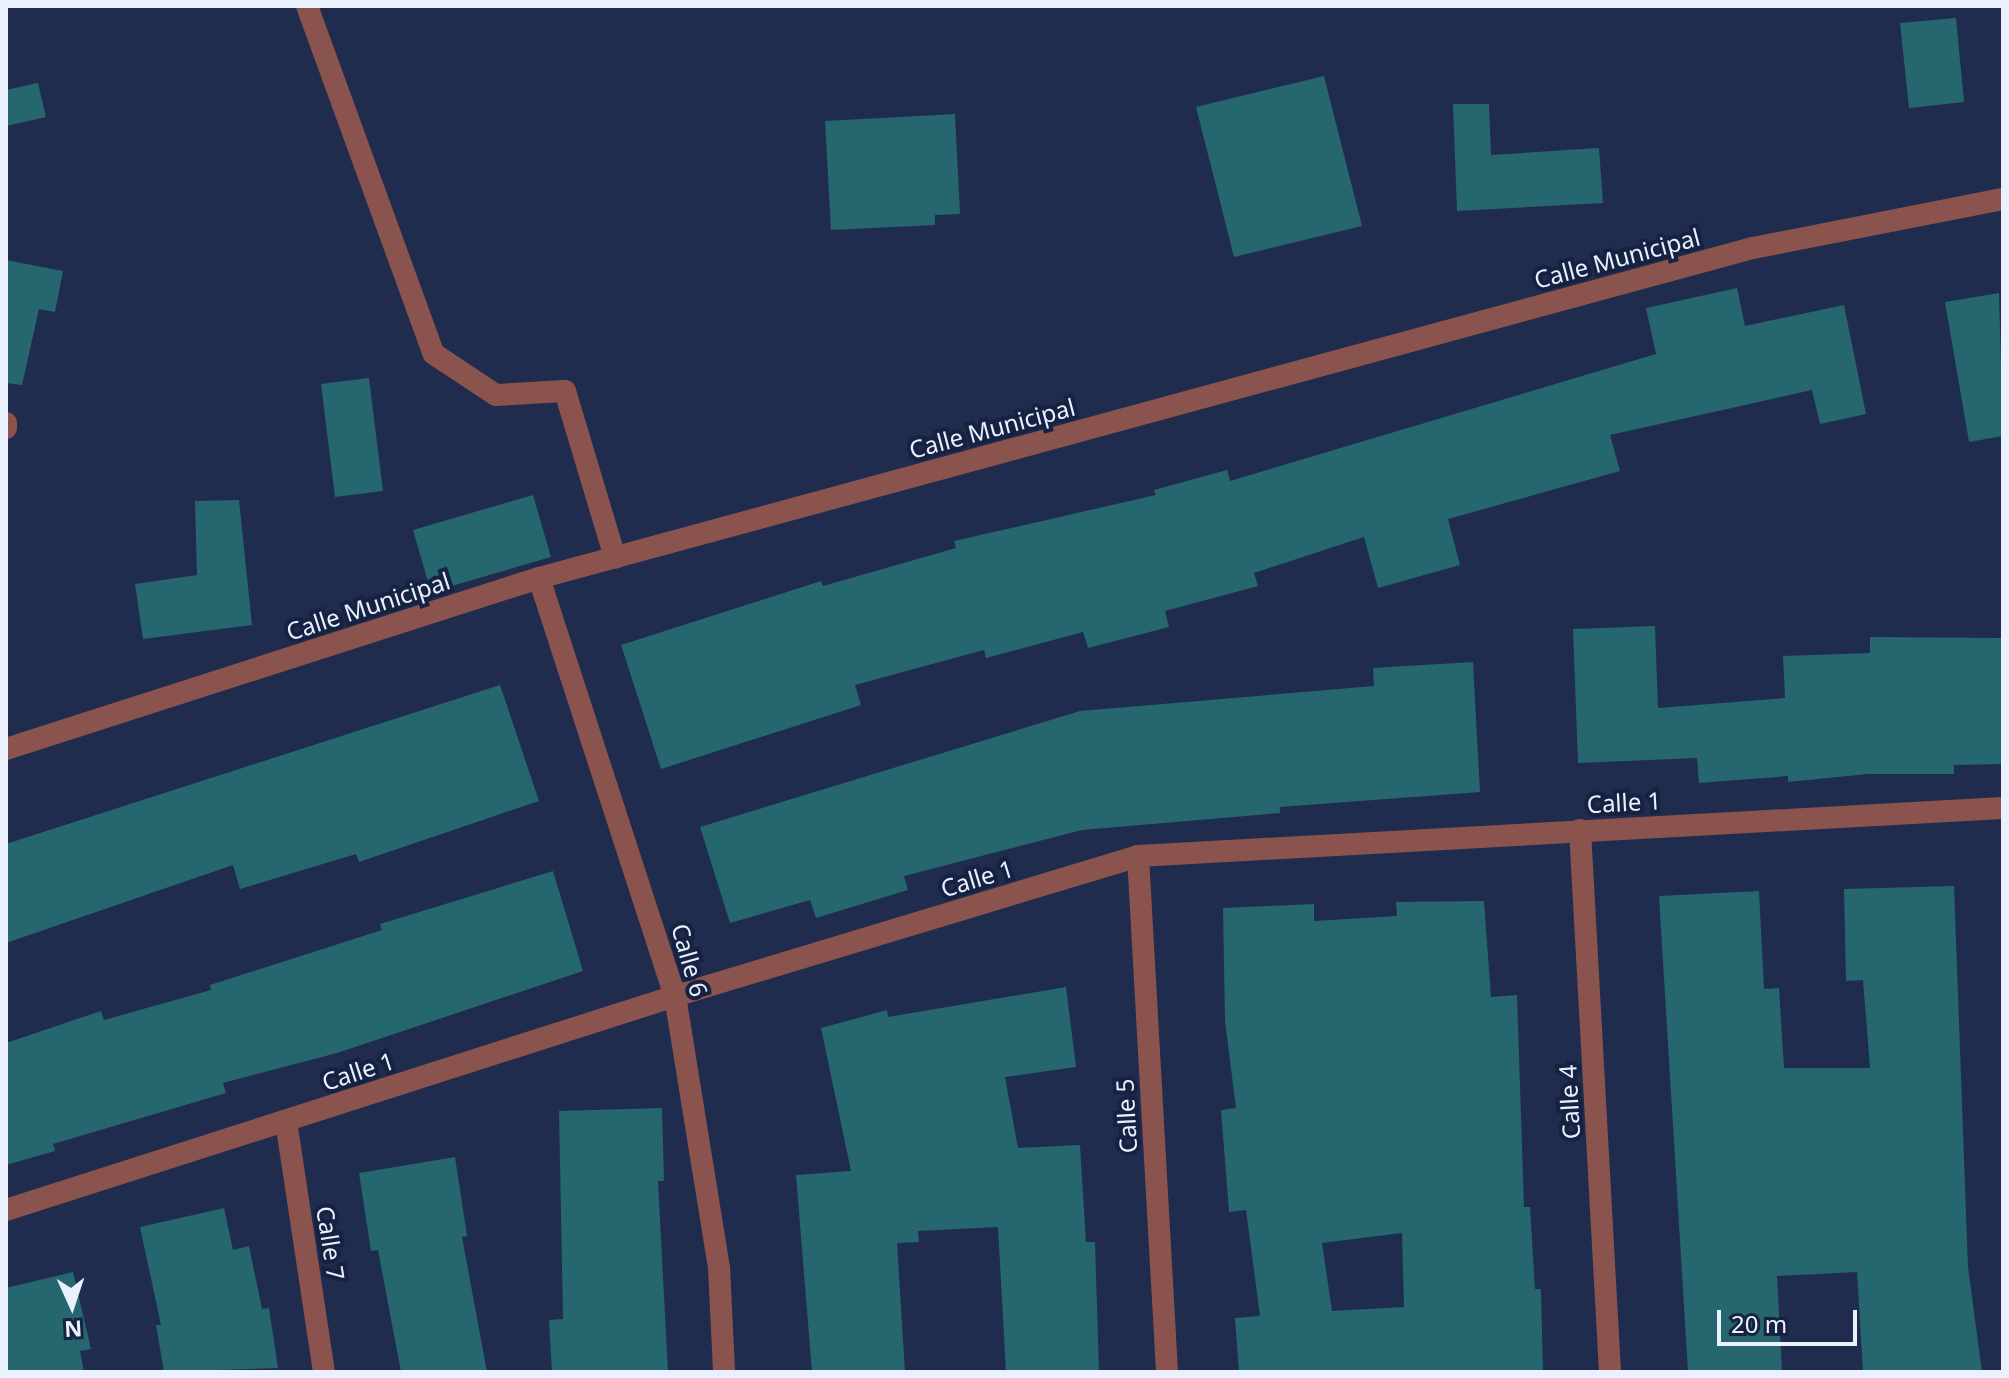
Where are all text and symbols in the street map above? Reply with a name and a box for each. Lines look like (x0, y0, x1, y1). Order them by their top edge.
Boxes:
street label: Calle Municipal (1531, 222, 1703, 294)
street label: Calle Municipal (906, 392, 1078, 464)
street label: Calle Municipal (282, 566, 454, 646)
street label: Calle 1 (1586, 786, 1662, 818)
street label: Calle 1 (937, 853, 1017, 903)
street label: Calle 6 (666, 920, 714, 1000)
street label: Calle 1 (318, 1046, 398, 1096)
street label: Calle 4 (1553, 1064, 1585, 1140)
street label: Calle 5 (1110, 1078, 1142, 1154)
street label: Calle 7 (311, 1204, 351, 1282)
north arrow (32, 1266, 112, 1346)
scale bar (1721, 1294, 1861, 1344)
text: 20 m (1731, 1307, 1787, 1340)
text: N (64, 1315, 83, 1345)

